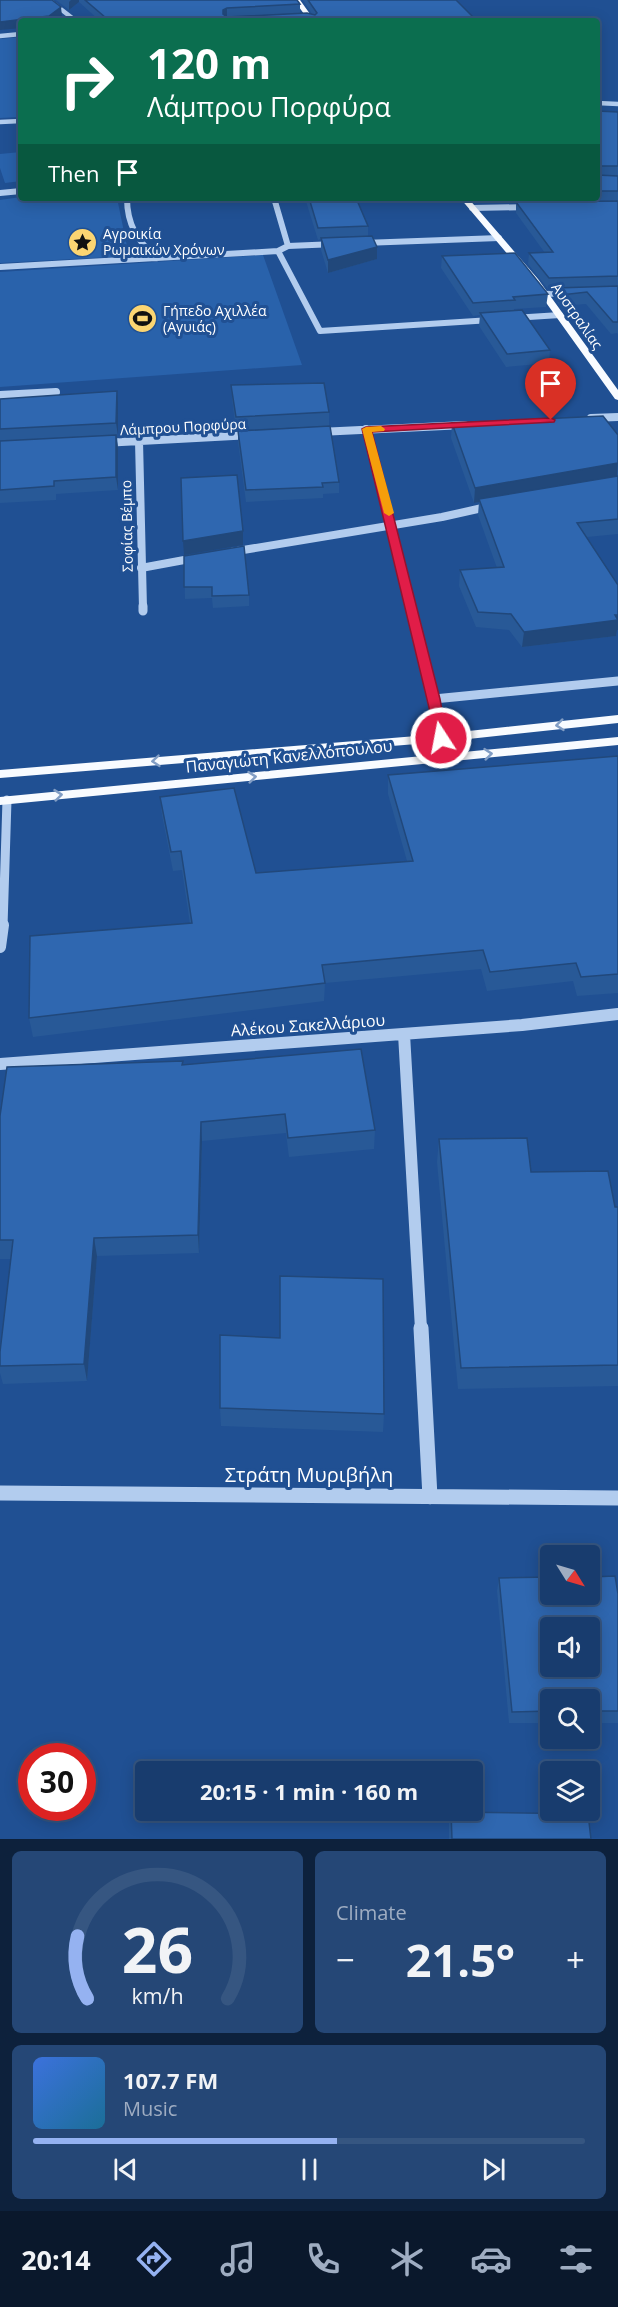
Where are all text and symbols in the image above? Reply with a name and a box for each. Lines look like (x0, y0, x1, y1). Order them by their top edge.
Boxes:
text: 120 m (147, 34, 271, 91)
icon: right (48, 42, 126, 120)
text: Λάμπρου Πορφύρα (147, 88, 391, 125)
icon: arrive (111, 156, 144, 189)
text: Then (48, 158, 99, 188)
place label: Αγροικία Ρωμαικών Χρόνων (103, 224, 225, 259)
place icon: Αγροικία Ρωμαικών Χρόνων (66, 226, 98, 258)
street label: Αυστραλίας (548, 279, 607, 353)
place label: Γήπεδο Αχιλλέα (Αγυιάς) (163, 301, 267, 336)
sports icon: Γήπεδο Αχιλλέα (Αγυιάς) (126, 303, 158, 335)
pin (525, 358, 576, 420)
icon: arrive (534, 367, 567, 400)
street label: Λάμπρου Πορφύρα (119, 414, 247, 439)
street label: Σοφίας Βέμπο (116, 480, 137, 572)
position arrow (409, 706, 473, 770)
one-way arrow (555, 718, 564, 731)
street label: Παναγιώτη Κανελλόπουλου (185, 734, 393, 778)
one-way arrow (484, 748, 493, 761)
one-way arrow (152, 754, 161, 767)
one-way arrow (248, 771, 257, 784)
one-way arrow (54, 789, 63, 802)
street label: Αλέκου Σακελλάριου (230, 1009, 386, 1041)
street label: Στράτη Μυριβήλη (225, 1461, 393, 1488)
north arrow (540, 1545, 600, 1605)
map controls (540, 1545, 600, 1821)
button: sound (540, 1617, 600, 1677)
button: search (540, 1689, 600, 1749)
speed limit sign: 30 (18, 1743, 96, 1821)
button: layers (540, 1761, 600, 1821)
text: 20:15 · 1 min · 160 m (200, 1776, 418, 1806)
text: Climate (336, 1899, 407, 1926)
text: 26 (122, 1906, 193, 1991)
text: 21.5° (406, 1929, 515, 1990)
text: − (336, 1937, 355, 1982)
text: + (566, 1937, 585, 1982)
text: km/h (131, 1981, 184, 2010)
text: 107.7 FM (123, 2065, 218, 2095)
text: Music (123, 2095, 177, 2122)
icon: previous (109, 2153, 142, 2186)
icon: pause (293, 2153, 326, 2186)
icon: next (477, 2153, 510, 2186)
icon: directions (133, 2238, 175, 2280)
icon: music (217, 2238, 259, 2280)
icon: phone (302, 2238, 344, 2280)
icon: climate (386, 2238, 428, 2280)
icon: car (470, 2238, 512, 2280)
icon: filters (555, 2238, 597, 2280)
text: 20:14 (21, 2241, 91, 2278)

